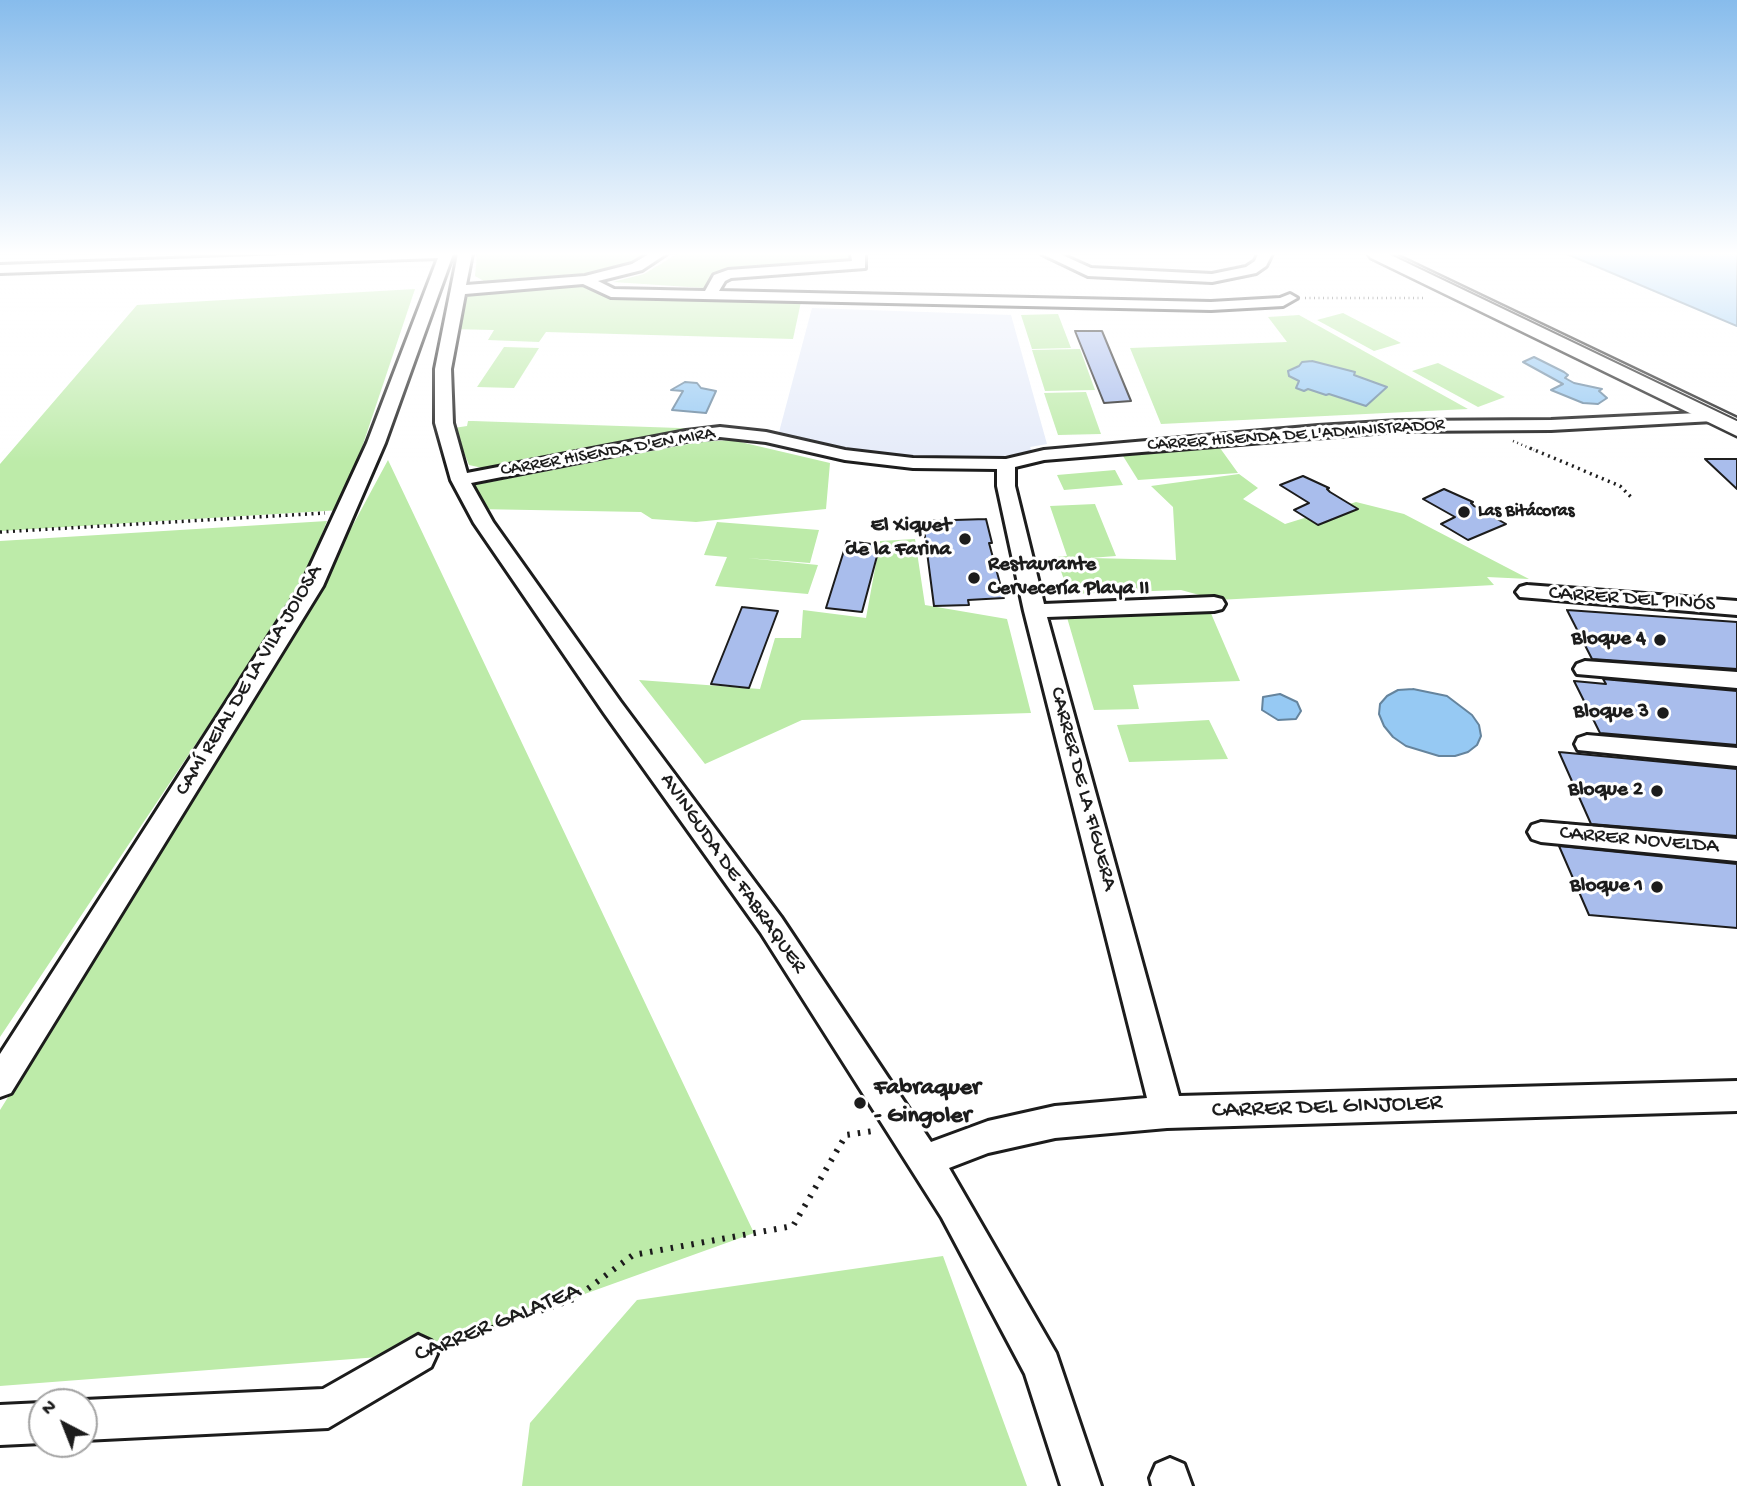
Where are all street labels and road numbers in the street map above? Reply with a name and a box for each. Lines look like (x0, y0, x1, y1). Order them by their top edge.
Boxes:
street label: CARRER HISENDA DE L'ADMINISTRADOR (1147, 415, 1445, 457)
street label: CARRER HISENDA D'EN MIRA (499, 424, 717, 482)
street label: CAMÍ REIAL DE LA VILA JOIOSA (171, 561, 329, 801)
street label: CARRER DEL PINÓS (1548, 582, 1716, 618)
street label: CARRER DE LA FIGUERA (1043, 685, 1121, 893)
street label: AVINGUDA DE FABRAQUER (653, 769, 811, 979)
street label: CARRER NOVELDA (1558, 821, 1720, 861)
street label: CARRER DEL GINJOLER (1211, 1090, 1443, 1126)
street label: CARRER GALATEA (411, 1278, 585, 1370)

